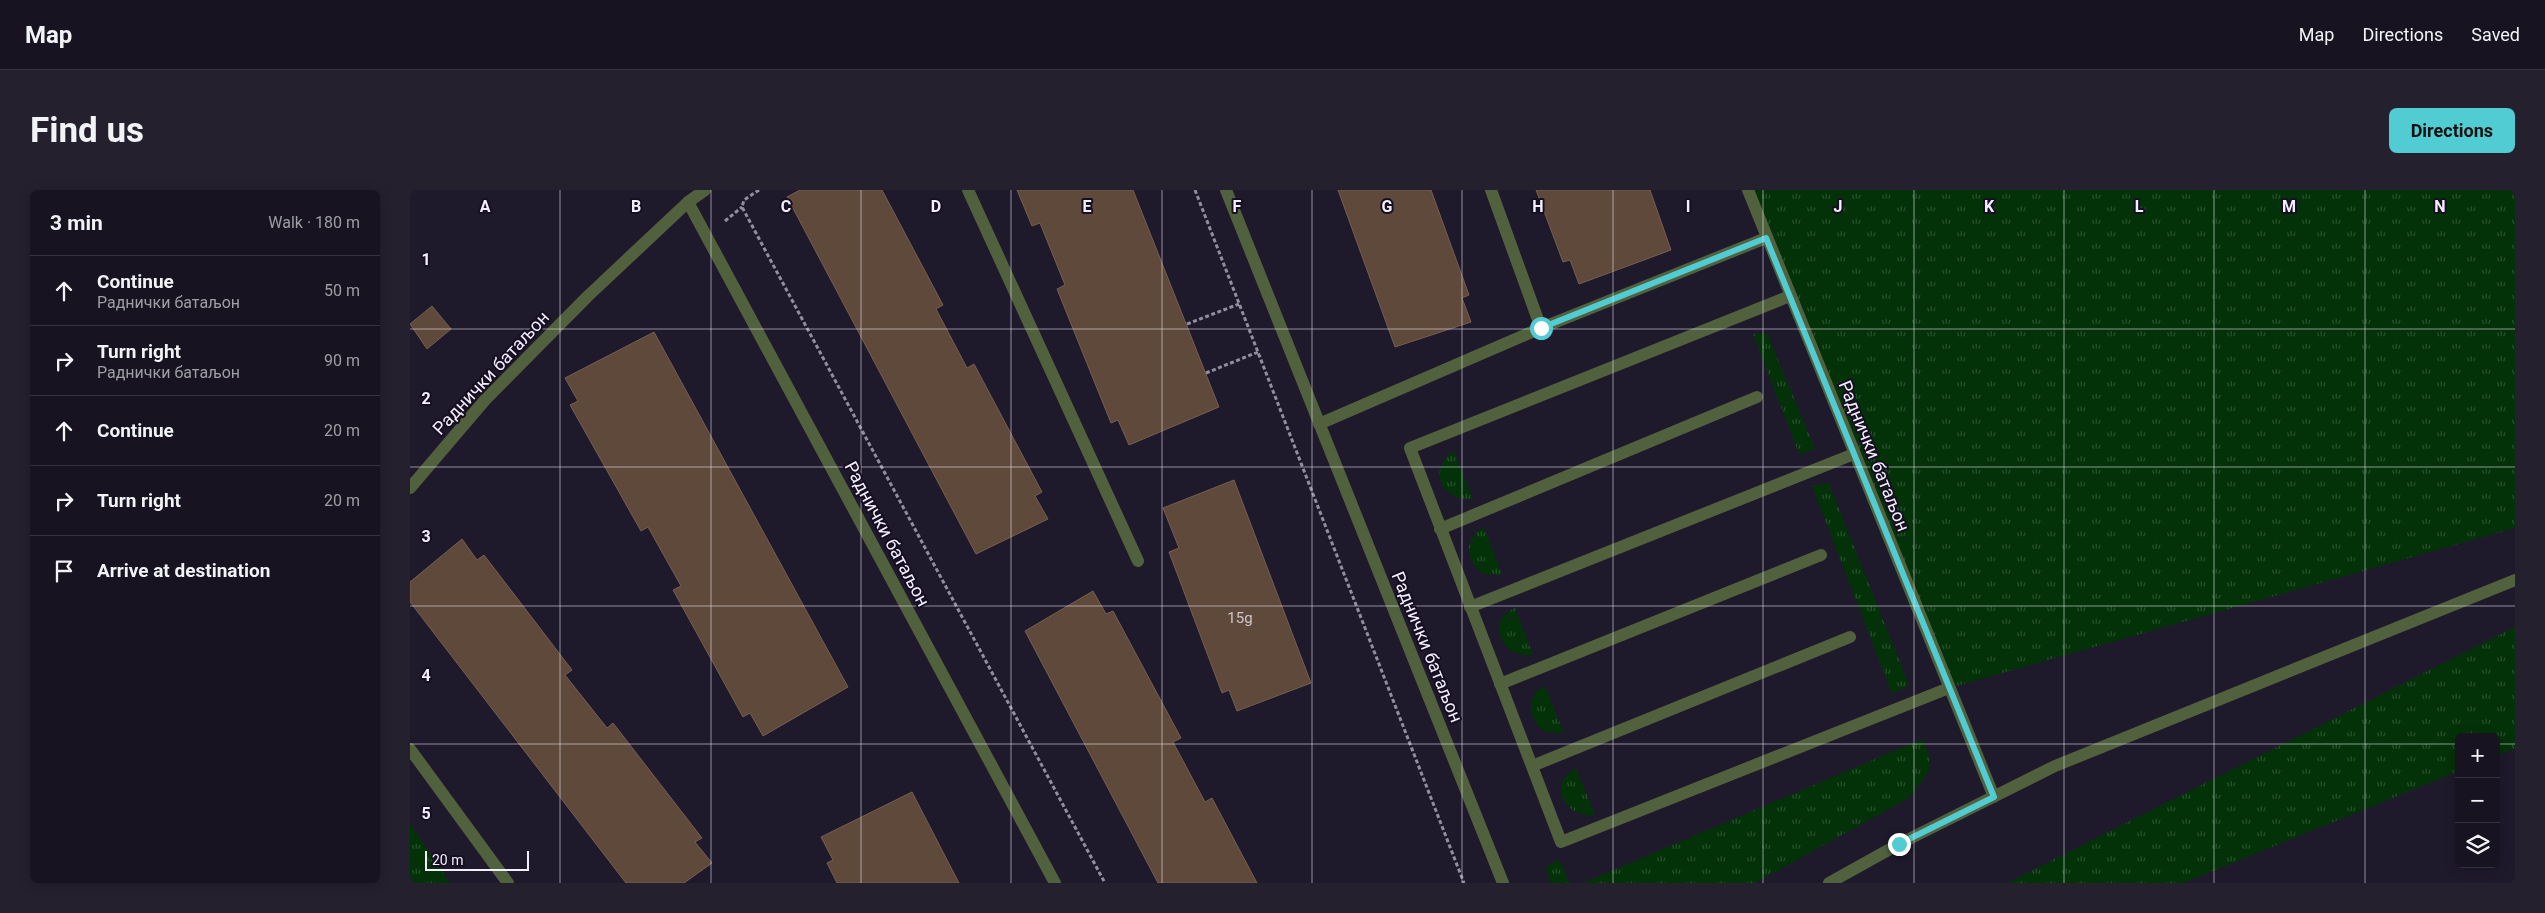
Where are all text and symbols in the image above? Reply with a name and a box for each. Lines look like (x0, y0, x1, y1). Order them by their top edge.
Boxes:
text: Map (25, 21, 72, 49)
text: Map (2299, 24, 2334, 45)
text: Directions (2362, 24, 2443, 45)
text: Saved (2471, 24, 2520, 45)
button: Directions (2389, 108, 2515, 153)
text: Find us (30, 110, 144, 151)
text: A (480, 197, 491, 216)
text: B (631, 197, 641, 216)
text: C (781, 197, 791, 216)
text: D (931, 197, 941, 216)
text: E (1083, 197, 1092, 216)
text: F (1233, 197, 1242, 216)
text: G (1382, 197, 1393, 216)
text: H (1532, 197, 1544, 216)
text: I (1686, 197, 1690, 216)
text: J (1834, 197, 1842, 216)
text: K (1984, 197, 1995, 216)
text: L (2135, 197, 2144, 216)
text: M (2282, 197, 2296, 216)
text: N (2434, 197, 2446, 216)
text: 3 min (50, 211, 103, 235)
text: Walk · 180 m (268, 213, 360, 232)
text: 1 (421, 250, 431, 269)
text: Continue (97, 270, 174, 293)
icon: ahead (50, 277, 78, 305)
text: 50 m (324, 281, 360, 300)
text: Раднички батаљон (97, 293, 240, 312)
street label: Раднички батаљон (428, 307, 553, 439)
route start (1530, 317, 1553, 340)
text: Turn right (97, 340, 181, 363)
icon: right (50, 347, 78, 375)
text: 90 m (324, 351, 360, 370)
text: Раднички батаљон (97, 363, 240, 382)
street label: Раднички батаљон (1835, 377, 1914, 534)
text: 2 (421, 389, 431, 408)
icon: ahead (50, 417, 78, 445)
text: Continue (97, 419, 174, 442)
text: 20 m (324, 421, 360, 440)
street label: Раднички батаљон (840, 458, 934, 610)
icon: right (50, 487, 78, 515)
text: Turn right (97, 489, 181, 512)
text: 20 m (324, 491, 360, 510)
text: 3 (421, 527, 431, 546)
icon: arrive (50, 557, 78, 585)
text: Arrive at destination (97, 559, 270, 582)
street label: Раднички батаљон (1388, 568, 1467, 725)
house number: 15g (1227, 609, 1253, 627)
text: 4 (421, 666, 431, 685)
map controls (2455, 733, 2500, 868)
button: + (2455, 733, 2500, 778)
button: − (2455, 778, 2500, 823)
text: 5 (421, 804, 431, 823)
button: layers (2455, 823, 2500, 868)
route end (1888, 833, 1911, 856)
scale bar (425, 848, 529, 871)
text: 20 m (432, 852, 464, 868)

